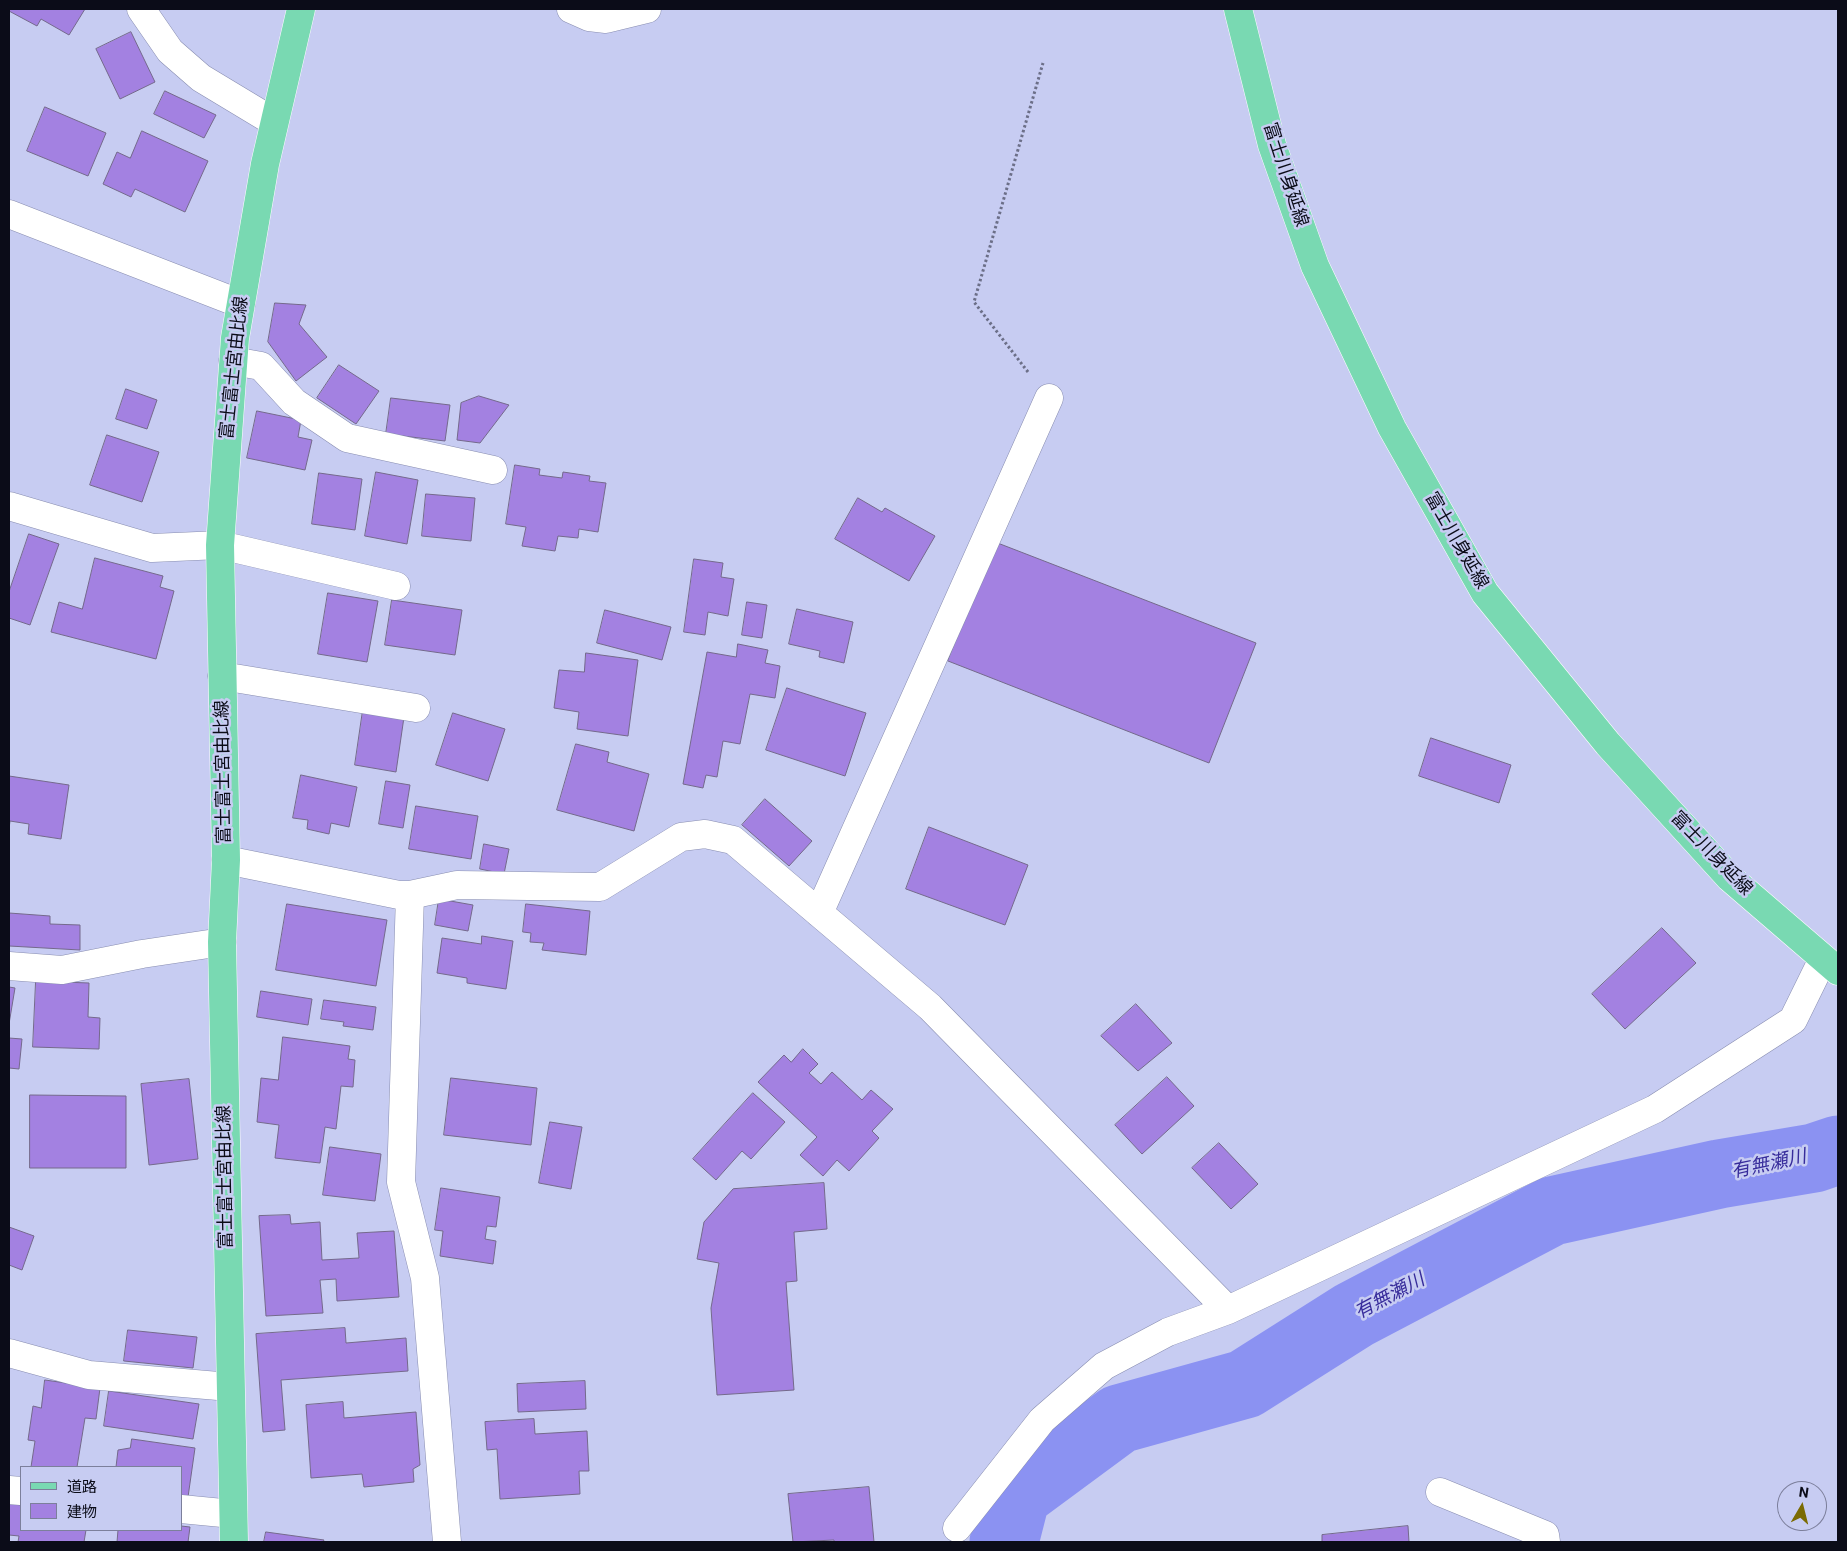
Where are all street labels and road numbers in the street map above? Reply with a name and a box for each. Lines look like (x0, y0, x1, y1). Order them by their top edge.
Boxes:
street label: 富士川身延線 (1258, 120, 1312, 230)
street label: 富士富士宮由比線 (217, 295, 253, 441)
street label: 富士川身延線 (1420, 489, 1492, 593)
street label: 富士富士宮由比線 (212, 700, 236, 844)
street label: 富士川身延線 (1666, 808, 1756, 900)
street label: 富士富士宮由比線 (214, 1105, 238, 1249)

